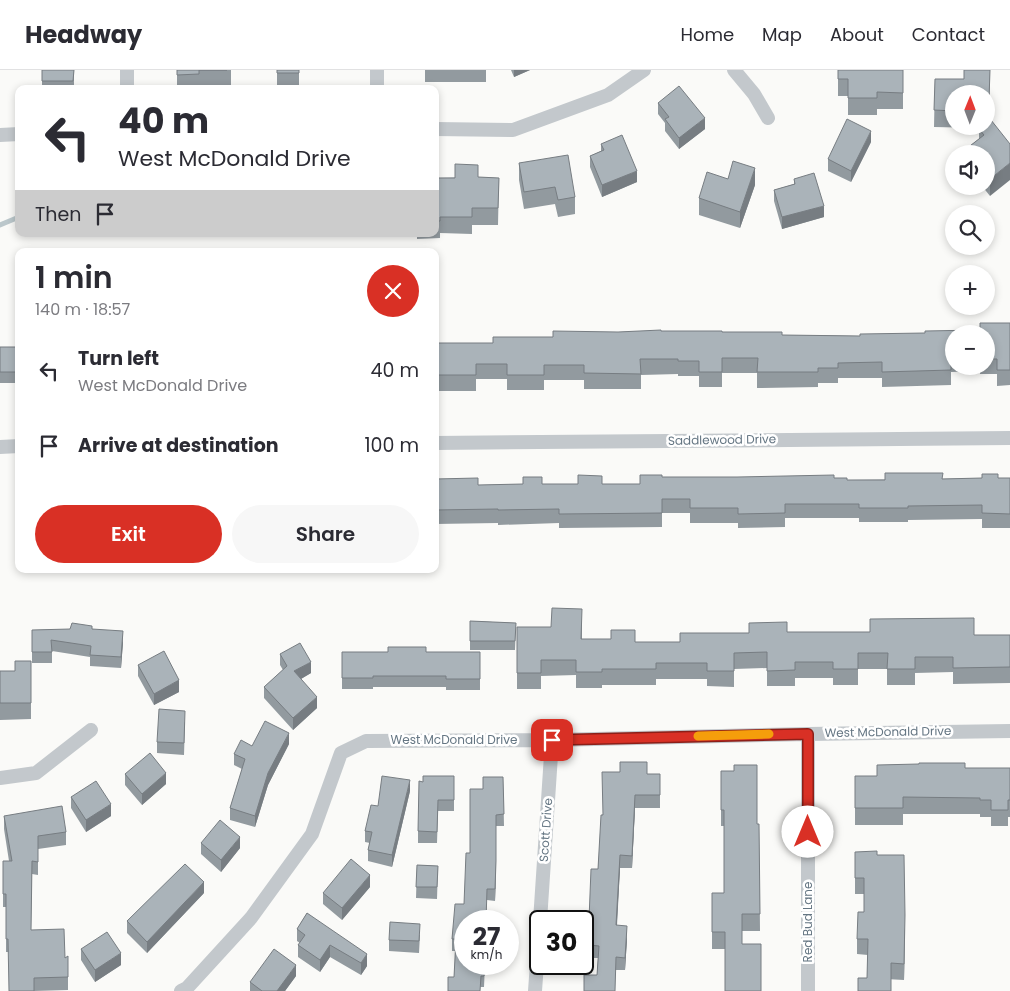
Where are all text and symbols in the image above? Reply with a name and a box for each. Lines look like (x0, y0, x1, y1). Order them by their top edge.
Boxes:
text: Headway (25, 18, 142, 51)
text: Home (680, 22, 734, 47)
text: Map (762, 22, 802, 47)
text: About (830, 22, 884, 47)
text: Contact (912, 22, 985, 47)
north arrow (945, 85, 995, 135)
map controls (945, 85, 995, 375)
text: 40 m (118, 96, 209, 145)
icon: left (35, 105, 100, 170)
text: West McDonald Drive (118, 143, 351, 174)
button: sound (945, 145, 995, 195)
icon: arrive (91, 200, 119, 228)
text: Then (35, 201, 81, 228)
button: search (945, 205, 995, 255)
text: 1 min (35, 256, 113, 299)
button: close (367, 265, 419, 317)
button: + (945, 265, 995, 315)
text: 140 m · 18:57 (35, 298, 130, 321)
button: − (945, 325, 995, 375)
text: Turn left (78, 345, 159, 372)
icon: left (35, 357, 63, 385)
text: 40 m (370, 357, 419, 384)
text: West McDonald Drive (78, 374, 247, 397)
street label: Saddlewood Drive (668, 430, 776, 449)
icon: arrive (35, 432, 63, 460)
text: Arrive at destination (78, 432, 279, 459)
text: 100 m (364, 432, 419, 459)
button: Exit (35, 505, 222, 563)
button: Share (232, 505, 419, 563)
pin (531, 719, 573, 761)
street label: West McDonald Drive (824, 722, 952, 741)
icon: arrive (538, 726, 566, 754)
street label: West McDonald Drive (391, 731, 517, 748)
street label: Scott Drive (535, 797, 556, 863)
position arrow (781, 805, 833, 857)
street label: Red Bud Lane (799, 882, 816, 962)
speed limit sign: 30 (529, 910, 594, 975)
text: 27 (473, 919, 500, 954)
text: km/h (471, 946, 502, 963)

